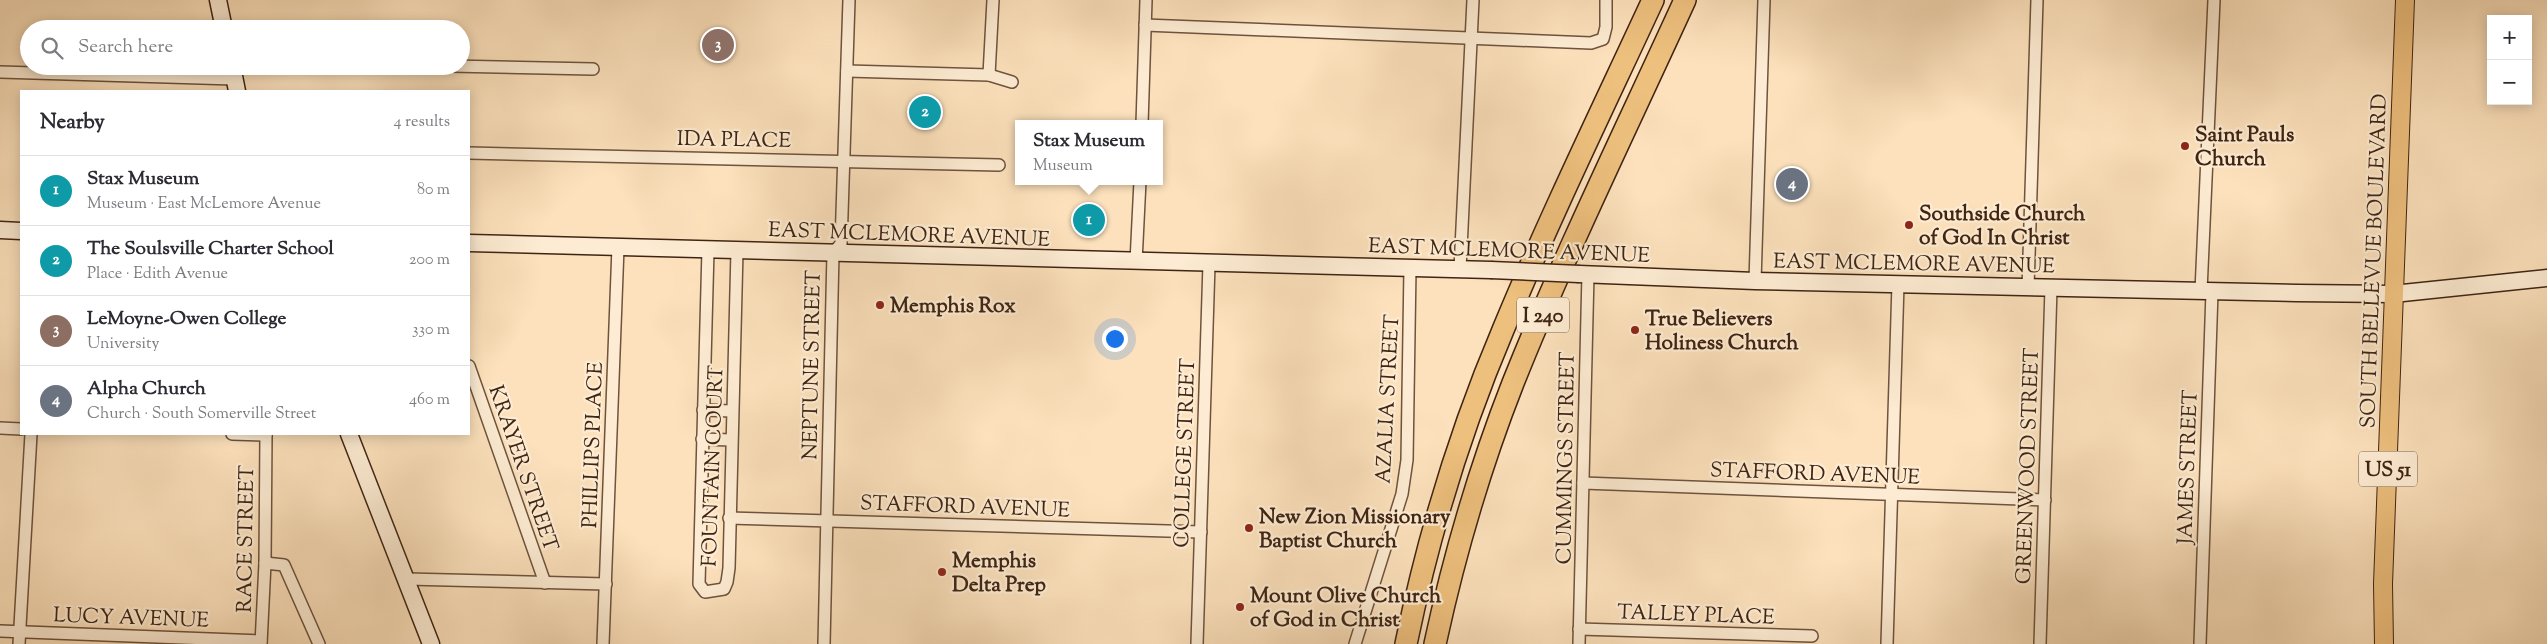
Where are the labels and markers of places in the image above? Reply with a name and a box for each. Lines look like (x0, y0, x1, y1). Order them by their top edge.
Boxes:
pin: 3 (702, 26, 734, 64)
pin: 2 (909, 93, 941, 131)
place label: Saint Pauls Church (2195, 121, 2294, 175)
marker: Saint Pauls Church (2179, 140, 2191, 152)
pin: 4 (1776, 165, 1808, 203)
place label: Southside Church of God In Christ (1919, 200, 2086, 254)
pin: 1 (1073, 201, 1105, 239)
marker: Southside Church of God In Christ (1903, 219, 1915, 231)
place label: Memphis Rox (890, 292, 1016, 322)
marker: Memphis Rox (874, 299, 886, 311)
place label: True Believers Holiness Church (1645, 305, 1799, 359)
marker: True Believers Holiness Church (1629, 324, 1641, 336)
place label: New Zion Missionary Baptist Church (1259, 503, 1451, 557)
marker: New Zion Missionary Baptist Church (1243, 522, 1255, 534)
place label: Memphis Delta Prep (952, 547, 1046, 601)
marker: Memphis Delta Prep (936, 566, 948, 578)
place label: Mount Olive Church of God in Christ (1250, 582, 1442, 636)
marker: Mount Olive Church of God in Christ (1234, 601, 1246, 613)

